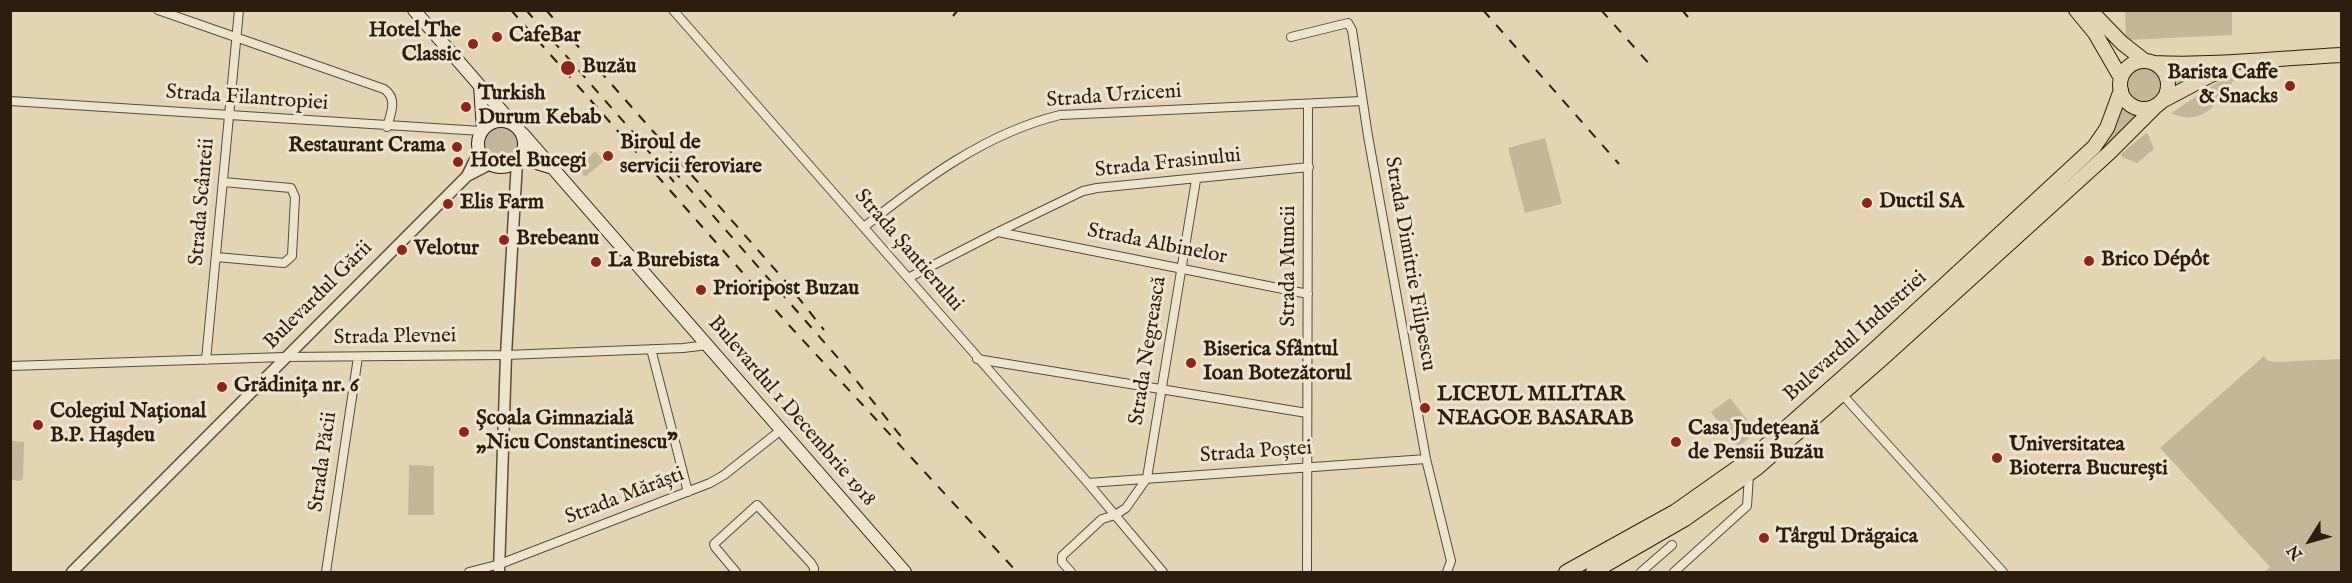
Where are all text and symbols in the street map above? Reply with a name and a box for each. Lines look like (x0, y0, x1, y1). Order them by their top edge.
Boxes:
place label: Hotel The Classic (369, 19, 461, 69)
place label: CafeBar (509, 24, 581, 50)
marker: CafeBar (490, 30, 504, 44)
marker: Hotel The Classic (466, 37, 480, 51)
place label: Buzău (582, 55, 636, 81)
marker: Buzău (559, 59, 577, 77)
place label: Barista Caffe & Snacks (2167, 61, 2278, 111)
marker: Barista Caffe & Snacks (2283, 79, 2297, 93)
street label: Strada Urziceni (1046, 80, 1182, 114)
street label: Strada Filantropiei (165, 81, 329, 117)
place label: Turkish Durum Kebab (478, 82, 602, 132)
marker: Turkish Durum Kebab (459, 100, 473, 114)
place label: Biroul de servicii feroviare (620, 131, 762, 181)
place label: Restaurant Crama (288, 134, 445, 160)
street label: Strada Scânteii (185, 137, 221, 267)
marker: Restaurant Crama (450, 140, 464, 154)
street label: Strada Frasinului (1094, 144, 1242, 184)
place label: Hotel Bucegi (470, 149, 587, 175)
marker: Biroul de servicii feroviare (601, 149, 615, 163)
marker: Hotel Bucegi (451, 155, 465, 169)
street label: Strada Dimitrie Filipescu (1378, 155, 1440, 373)
street label: Strada Șantierului (848, 185, 968, 317)
place label: Ductil SA (1879, 190, 1964, 216)
place label: Elis Farm (460, 191, 544, 217)
marker: Ductil SA (1860, 196, 1874, 210)
marker: Elis Farm (441, 197, 455, 211)
street label: Strada Muncii (1277, 205, 1303, 327)
street label: Strada Albinelor (1085, 219, 1229, 271)
place label: Brebeanu (516, 227, 599, 253)
marker: Brebeanu (497, 233, 511, 247)
street label: Bulevardul Gării (259, 236, 379, 356)
place label: Velotur (414, 237, 479, 263)
marker: Velotur (395, 243, 409, 257)
place label: Brico Dépôt (2101, 248, 2209, 274)
place label: La Burebista (608, 249, 719, 275)
marker: Brico Dépôt (2082, 254, 2096, 268)
marker: La Burebista (589, 255, 603, 269)
street label: Bulevardul Industriei (1779, 266, 1933, 408)
street label: Strada Negrească (1125, 275, 1173, 427)
place label: Prioripost Buzau (713, 277, 859, 303)
marker: Prioripost Buzau (694, 283, 708, 297)
street label: Bulevardul 1 Decembrie 1918 (702, 312, 880, 512)
street label: Strada Plevnei (333, 324, 457, 352)
place label: Biserica Sfântul Ioan Botezătorul (1203, 338, 1352, 388)
marker: Biserica Sfântul Ioan Botezătorul (1184, 356, 1198, 370)
place label: Grădinița nr. 6 (234, 374, 359, 400)
marker: Grădinița nr. 6 (215, 380, 229, 394)
place label: LICEUL MILITAR NEAGOE BASARAB (1437, 383, 1634, 433)
place label: Colegiul Național B.P. Hașdeu (50, 400, 206, 450)
marker: LICEUL MILITAR NEAGOE BASARAB (1418, 401, 1432, 415)
place label: Școala Gimnazială „Nicu Constantinescu” (476, 407, 678, 457)
street label: Strada Păcii (304, 410, 344, 514)
place label: Casa Județeană de Pensii Buzău (1688, 417, 1824, 467)
marker: Colegiul Național B.P. Hașdeu (31, 418, 45, 432)
marker: Școala Gimnazială „Nicu Constantinescu” (457, 425, 471, 439)
place label: Universitatea Bioterra București (2009, 433, 2168, 483)
marker: Casa Județeană de Pensii Buzău (1669, 435, 1683, 449)
street label: Strada Poștei (1199, 437, 1313, 469)
marker: Universitatea Bioterra București (1990, 451, 2004, 465)
street label: Strada Mărăști (562, 463, 688, 531)
north arrow (2280, 511, 2340, 571)
place label: Târgul Drăgaica (1776, 525, 1918, 551)
marker: Târgul Drăgaica (1757, 531, 1771, 545)
text: N (2283, 540, 2308, 563)

